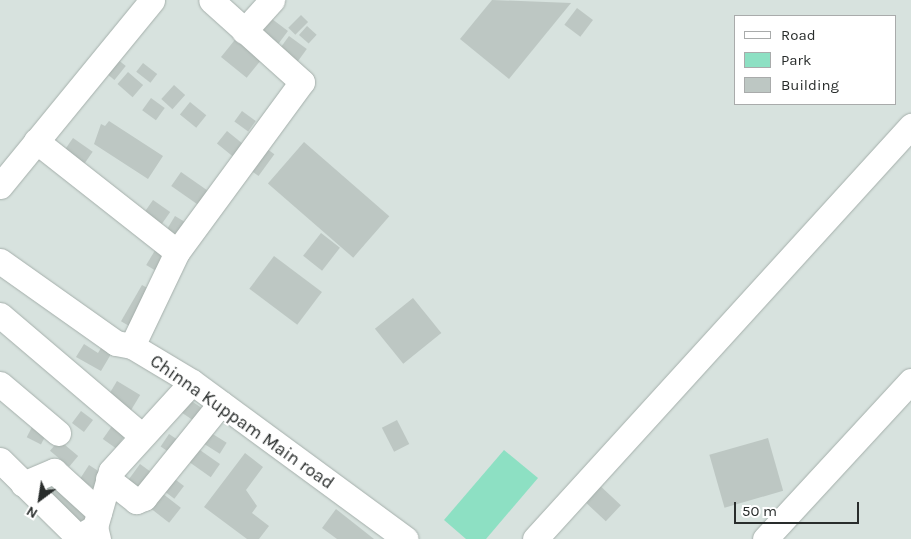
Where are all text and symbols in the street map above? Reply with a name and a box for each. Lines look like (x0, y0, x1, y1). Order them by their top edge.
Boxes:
legend (734, 15, 896, 105)
text: Road (781, 26, 816, 44)
text: Park (781, 51, 811, 69)
text: Building (781, 76, 839, 94)
street label: Chinna Kuppam Main road (146, 350, 338, 494)
north arrow (15, 474, 65, 524)
scale bar (736, 492, 861, 524)
text: N (23, 502, 41, 522)
text: 50 m (742, 502, 777, 520)

